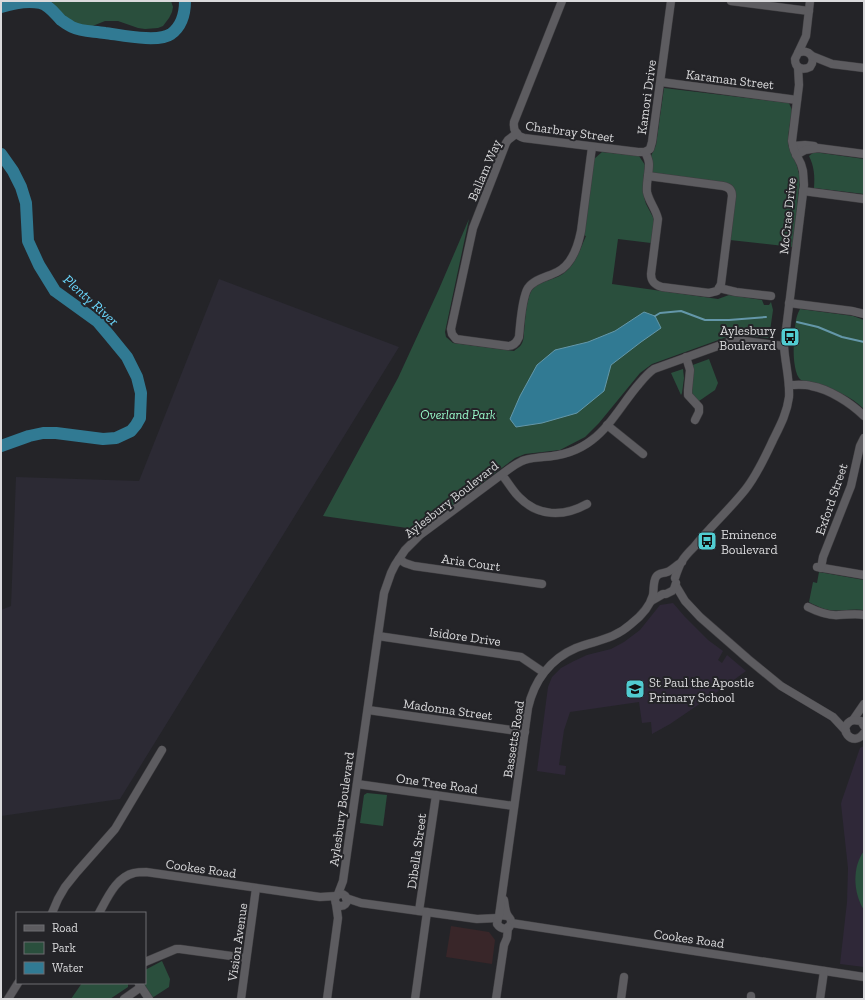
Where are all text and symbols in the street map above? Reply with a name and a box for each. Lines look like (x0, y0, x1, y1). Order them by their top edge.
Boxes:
street label: Kamori Drive (634, 59, 659, 135)
street label: Karaman Street (685, 67, 775, 92)
street label: Charbray Street (525, 118, 615, 145)
street label: Ballam Way (465, 137, 504, 203)
street label: McCrae Drive (776, 177, 799, 255)
water label: Plenty River (60, 271, 122, 330)
place label: Aylesbury Boulevard (719, 323, 776, 353)
bus stop icon: Aylesbury Boulevard (779, 326, 801, 348)
park label: Overland Park (420, 407, 496, 422)
street label: Aylesbury Boulevard (401, 458, 501, 541)
street label: Exford Street (812, 461, 851, 537)
place label: Eminence Boulevard (721, 527, 778, 557)
bus stop icon: Eminence Boulevard (696, 530, 718, 552)
street label: Aria Court (440, 551, 502, 574)
street label: Isidore Drive (428, 624, 502, 649)
place label: St Paul the Apostle Primary School (649, 675, 754, 705)
school or university icon: St Paul the Apostle Primary School (624, 678, 646, 700)
street label: Madonna Street (402, 696, 494, 723)
street label: Bassetts Road (500, 699, 527, 779)
street label: Aylesbury Boulevard (326, 751, 357, 867)
street label: One Tree Road (395, 770, 479, 797)
street label: Dibella Street (404, 812, 429, 890)
street label: Cookes Road (165, 856, 237, 881)
street label: Vision Avenue (224, 902, 250, 983)
legend (16, 912, 146, 984)
text: Road (52, 921, 78, 935)
street label: Cookes Road (653, 926, 725, 951)
text: Park (52, 941, 77, 955)
text: Water (52, 961, 84, 975)

